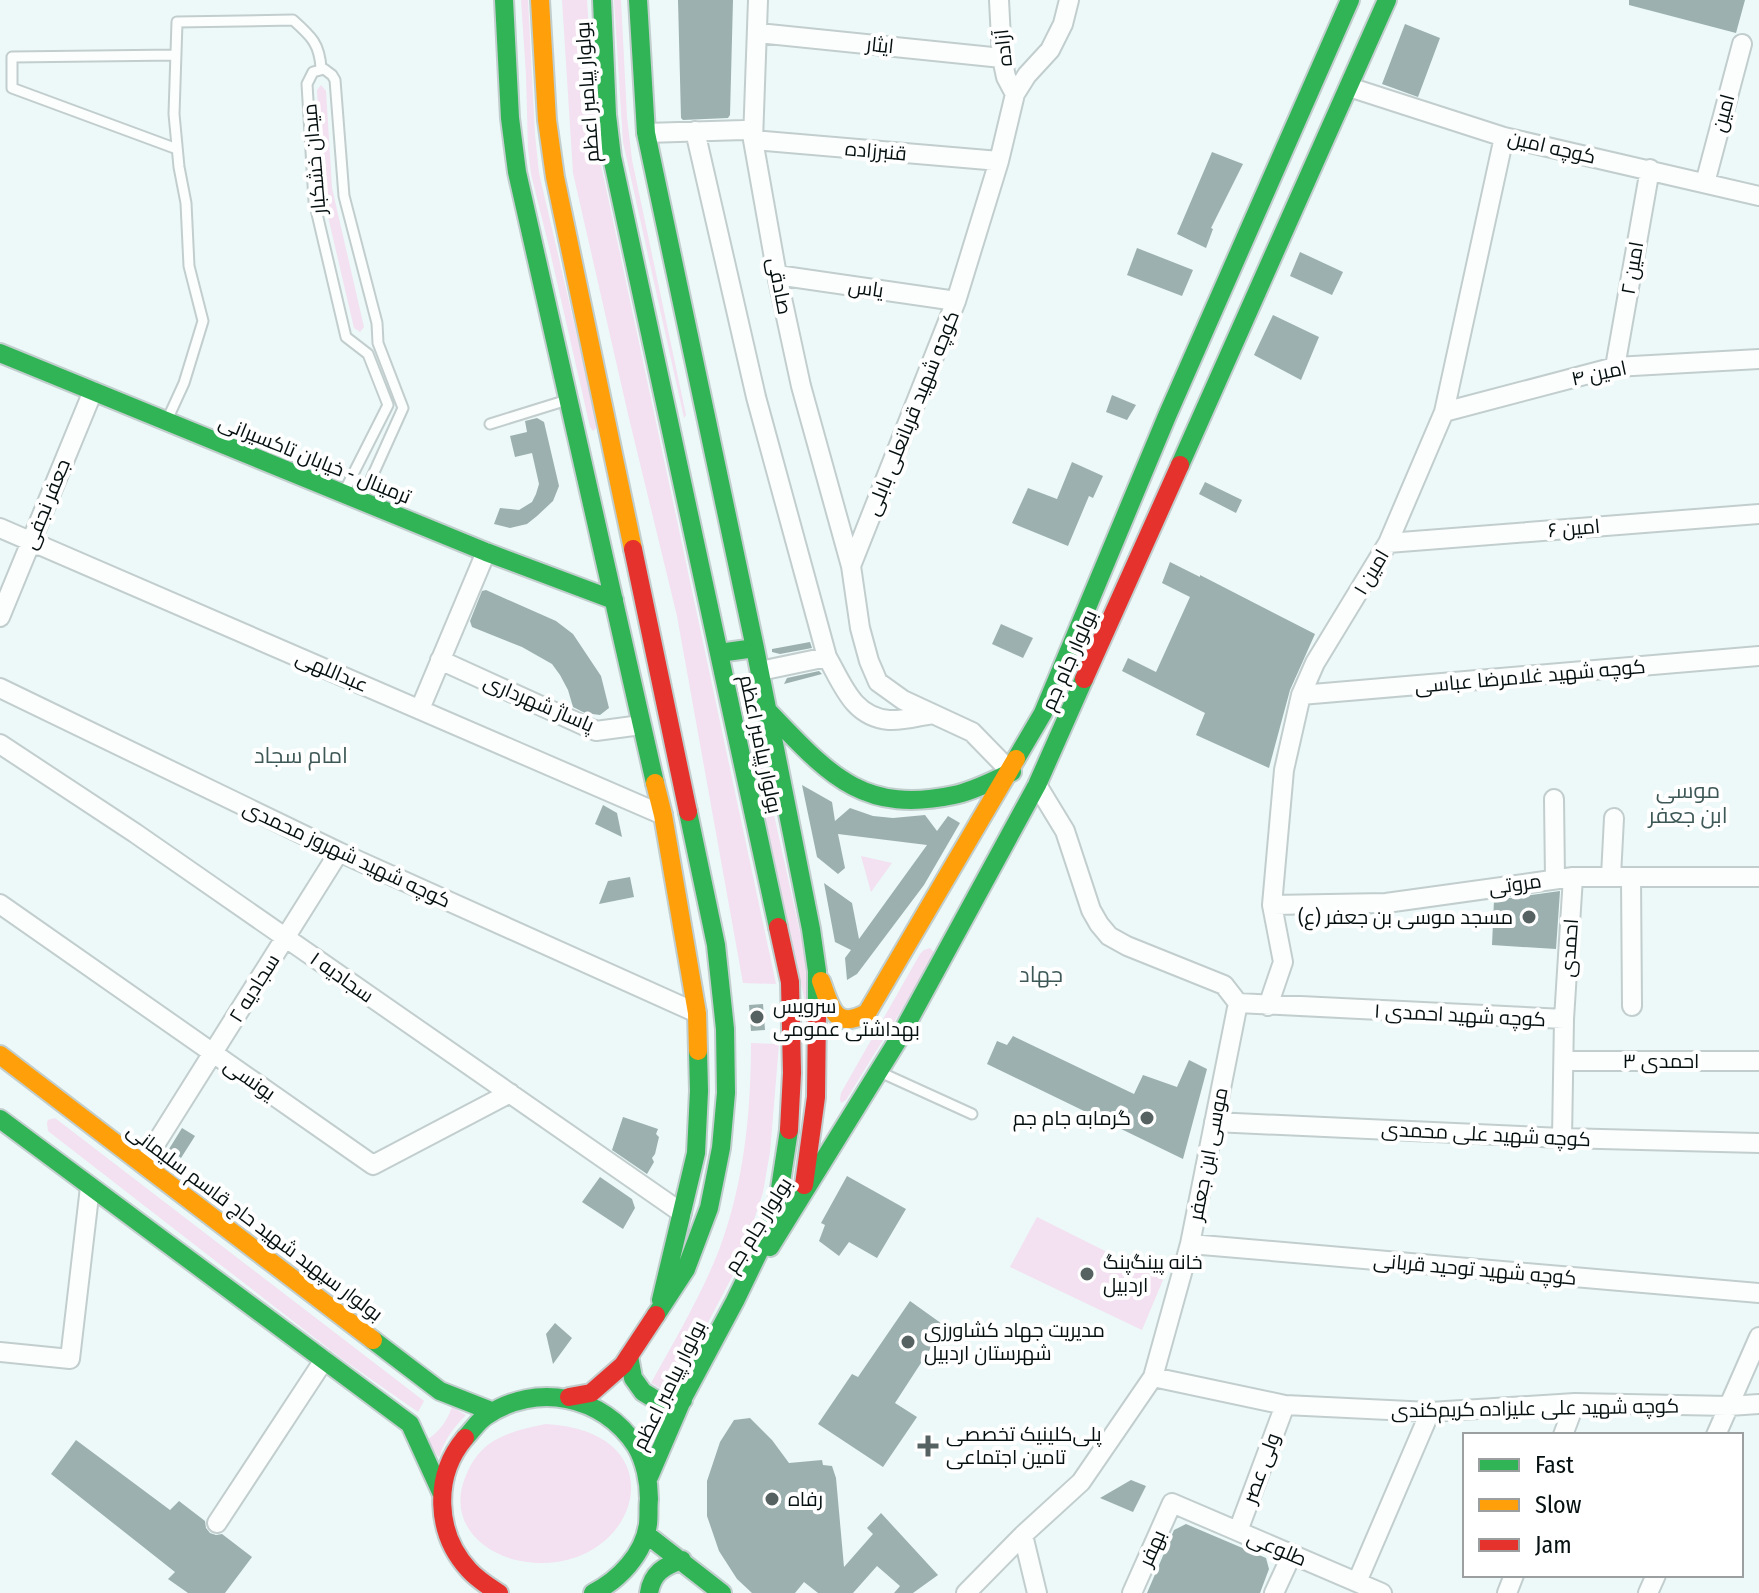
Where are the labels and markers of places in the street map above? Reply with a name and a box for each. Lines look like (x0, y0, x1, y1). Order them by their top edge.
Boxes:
place label: مسجد موسی بن جعفر (ع) (1298, 905, 1513, 931)
marker: مسجد موسی بن جعفر (ع) (1520, 908, 1538, 926)
place label: سرویس بهداشتی عمومی (773, 994, 920, 1042)
marker: سرویس بهداشتی عمومی (748, 1008, 766, 1026)
place label: گرمابه جام جم (1013, 1106, 1131, 1132)
marker: گرمابه جام جم (1138, 1109, 1156, 1127)
place label: خانه پینگ‌پنگ اردبیل (1103, 1250, 1203, 1298)
marker: خانه پینگ‌پنگ اردبیل (1078, 1265, 1096, 1283)
place label: مدیریت جهاد کشاورزی شهرستان اردبیل (924, 1318, 1105, 1366)
marker: مدیریت جهاد کشاورزی شهرستان اردبیل (899, 1333, 917, 1351)
place label: پلی‌کلینیک تخصصی تامین اجتماعی (946, 1422, 1102, 1470)
marker: پلی‌کلینیک تخصصی تامین اجتماعی (917, 1435, 939, 1457)
place label: رفاه (788, 1487, 823, 1511)
marker: رفاه (763, 1490, 781, 1508)

